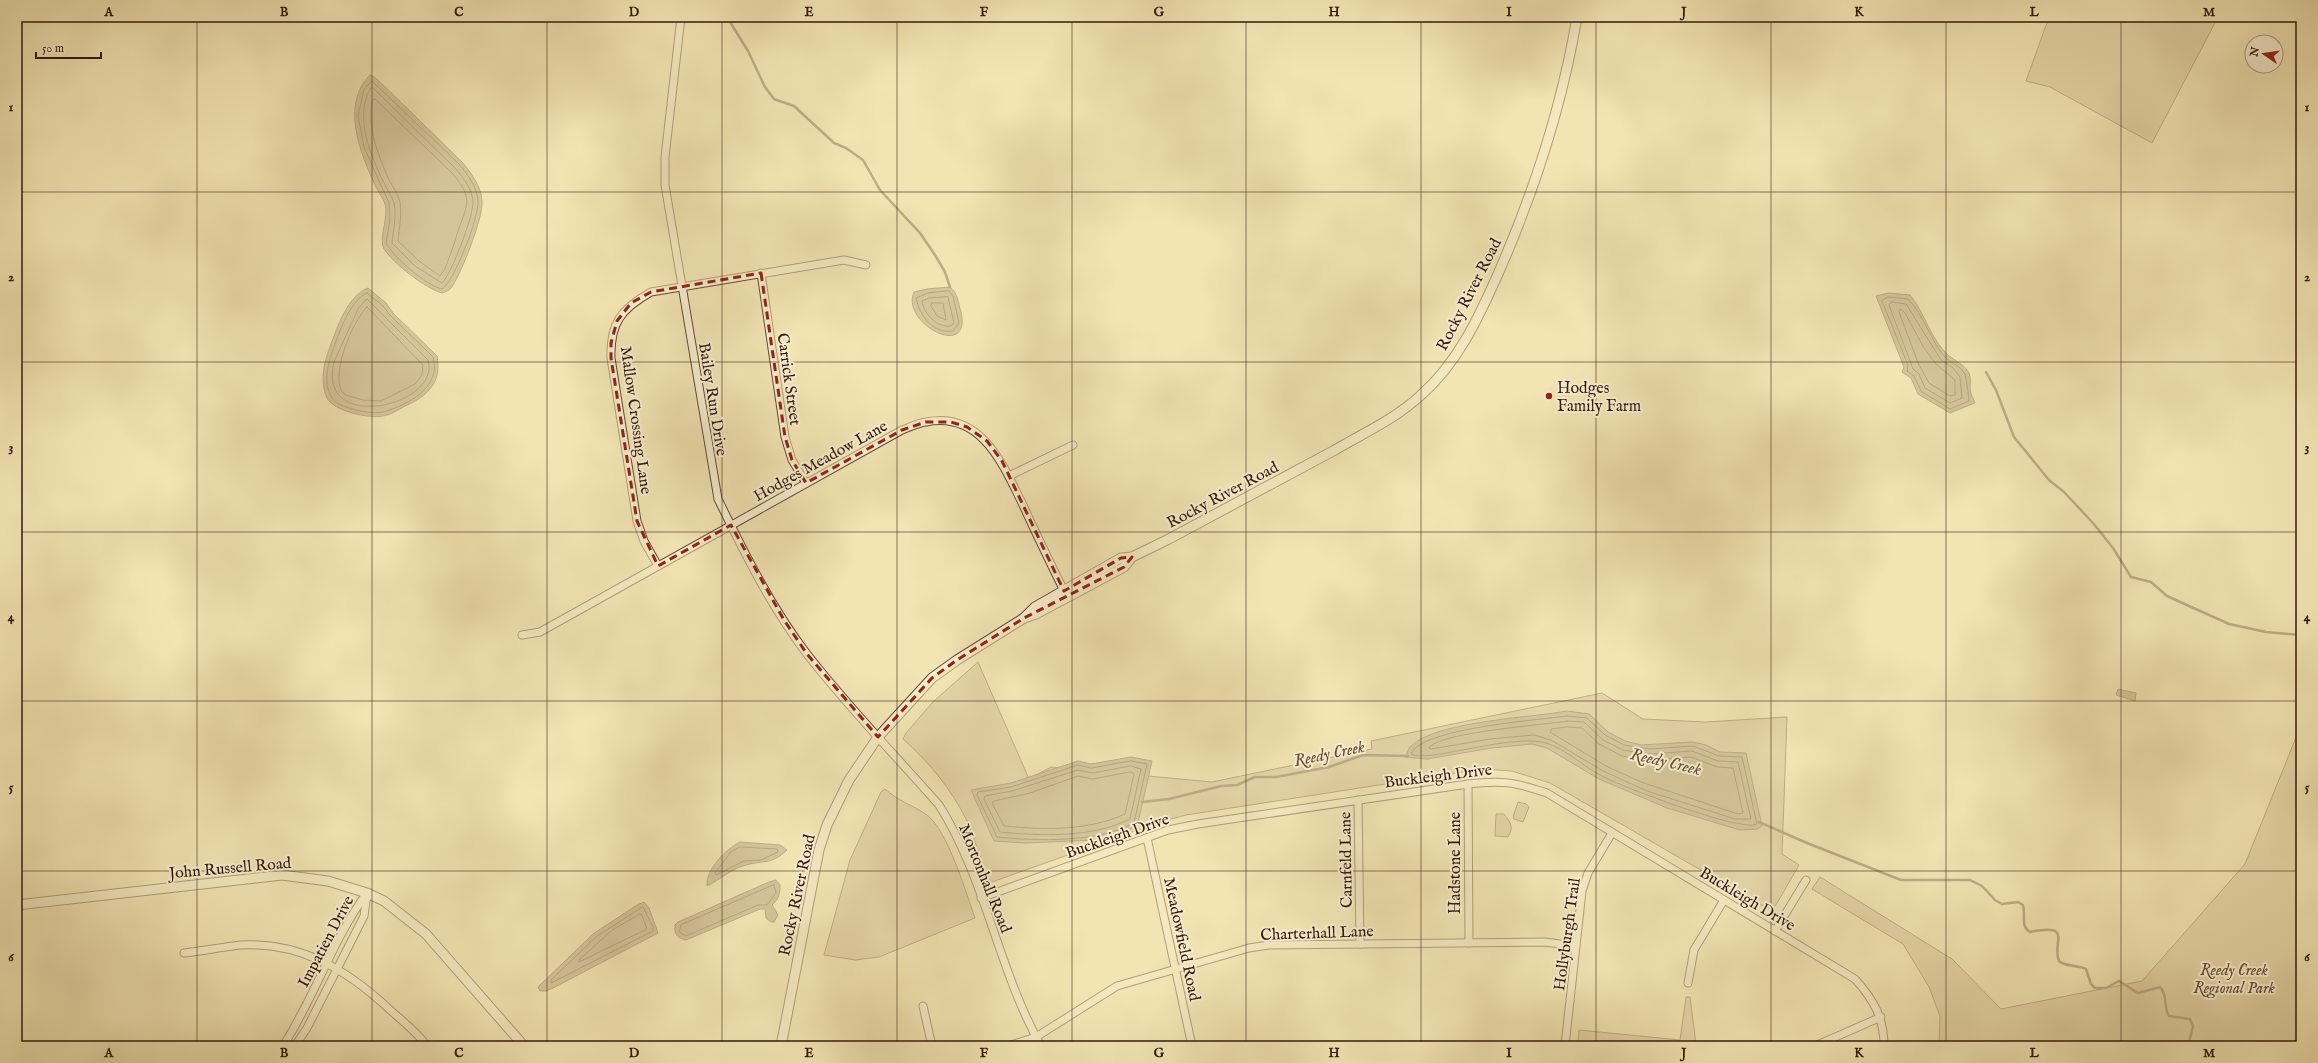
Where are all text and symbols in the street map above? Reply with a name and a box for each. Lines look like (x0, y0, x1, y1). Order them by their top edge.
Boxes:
text: A (104, 4, 115, 21)
text: B (280, 4, 289, 21)
text: C (454, 4, 464, 21)
text: D (629, 4, 640, 21)
text: E (804, 4, 814, 21)
text: F (980, 4, 989, 21)
text: G (1154, 4, 1165, 21)
text: H (1328, 4, 1340, 21)
text: I (1506, 4, 1512, 21)
text: J (1679, 4, 1687, 21)
text: K (1854, 4, 1864, 21)
text: L (2028, 4, 2039, 21)
text: M (2203, 4, 2216, 21)
scale bar (36, 34, 101, 60)
north arrow (2244, 34, 2284, 74)
text: 50 m (42, 41, 64, 56)
text: N (2247, 45, 2263, 59)
text: 1 (9, 99, 14, 116)
text: 1 (2305, 99, 2310, 116)
street label: Rocky River Road (1433, 235, 1507, 355)
text: 2 (8, 269, 14, 286)
text: 2 (2304, 269, 2310, 286)
street label: Carrick Street (772, 332, 804, 427)
street label: Bailey Run Drive (693, 341, 731, 457)
street label: Mallow Crossing Lane (615, 345, 655, 496)
place label: Hodges Family Farm (1557, 379, 1641, 417)
marker: Hodges Family Farm (1544, 391, 1554, 401)
street label: Hodges Meadow Lane (750, 417, 891, 507)
text: 3 (9, 439, 14, 456)
text: 3 (2305, 439, 2310, 456)
street label: Rocky River Road (1164, 458, 1283, 534)
text: 4 (8, 609, 15, 626)
text: 4 (2304, 609, 2311, 626)
water label: Reedy Creek (1292, 737, 1367, 772)
water label: Reedy Creek (1628, 744, 1703, 781)
street label: Buckleigh Drive (1383, 760, 1493, 794)
text: 5 (9, 779, 14, 796)
text: 5 (2305, 779, 2310, 796)
street label: Buckleigh Drive (1063, 810, 1172, 864)
street label: Carnfeld Lane (1336, 812, 1358, 908)
street label: Hadstone Lane (1446, 812, 1466, 914)
street label: Mortonhall Road (953, 821, 1015, 937)
street label: Rocky River Road (775, 832, 821, 958)
street label: John Russell Road (166, 854, 293, 884)
street label: Buckleigh Drive (1695, 863, 1798, 936)
street label: Meadowfield Road (1158, 876, 1204, 1003)
street label: Hollyburgh Trail (1550, 876, 1586, 992)
street label: Impatien Drive (294, 893, 359, 991)
street label: Charterhall Lane (1260, 922, 1374, 946)
text: 6 (8, 949, 14, 966)
text: 6 (2304, 949, 2310, 966)
park label: Reedy Creek Regional Park (2193, 961, 2275, 999)
text: A (104, 1045, 115, 1062)
text: B (280, 1045, 289, 1062)
text: C (454, 1045, 464, 1062)
text: D (629, 1045, 640, 1062)
text: E (804, 1045, 814, 1062)
text: F (980, 1045, 989, 1062)
text: G (1154, 1045, 1165, 1062)
text: H (1328, 1045, 1340, 1062)
text: I (1506, 1045, 1512, 1062)
text: J (1679, 1045, 1687, 1062)
text: K (1854, 1045, 1864, 1062)
text: L (2028, 1045, 2039, 1062)
text: M (2203, 1045, 2216, 1062)

